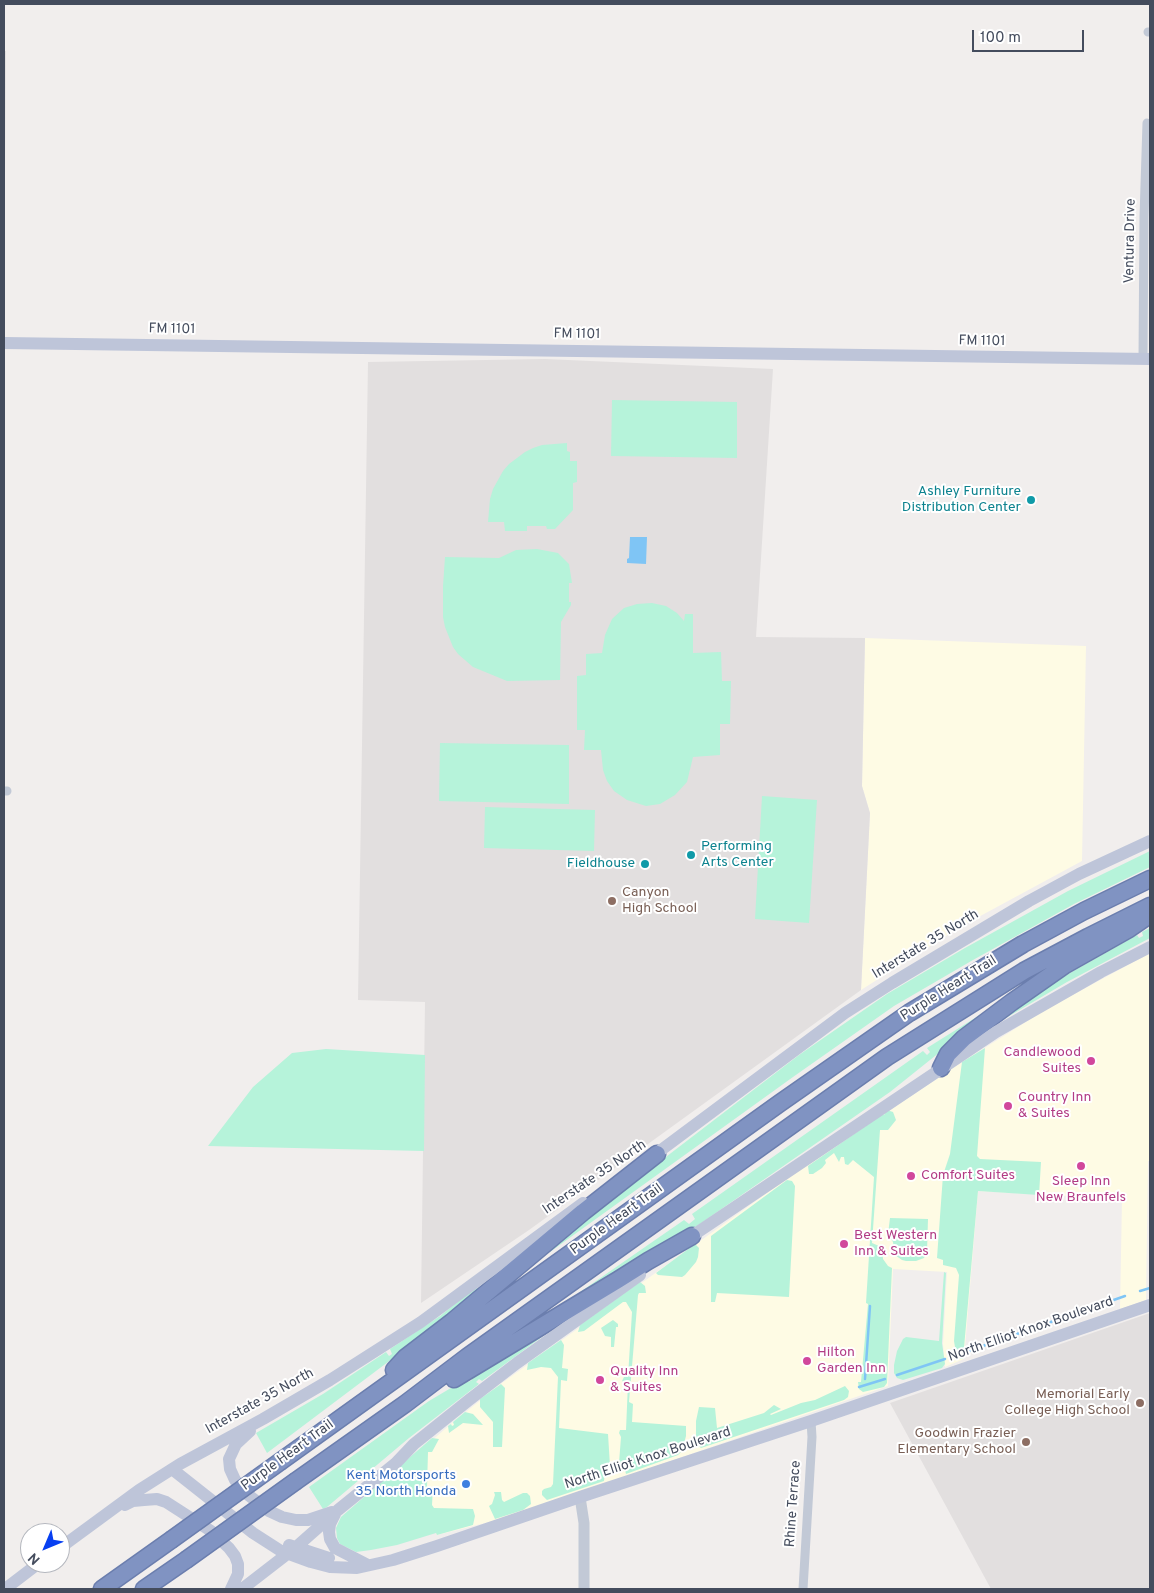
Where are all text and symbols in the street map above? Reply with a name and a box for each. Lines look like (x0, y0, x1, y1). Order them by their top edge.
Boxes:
scale bar (974, 20, 1086, 52)
text: 100 m (980, 29, 1021, 48)
street label: Ventura Drive (1122, 198, 1140, 284)
street label: FM 1101 (148, 321, 196, 339)
street label: FM 1101 (553, 326, 601, 344)
street label: FM 1101 (958, 333, 1006, 351)
place label: Ashley Furniture Distribution Center (902, 484, 1021, 516)
marker: Ashley Furniture Distribution Center (1025, 494, 1037, 506)
place label: Performing Arts Center (701, 839, 774, 872)
marker: Performing Arts Center (685, 849, 697, 861)
place label: Fieldhouse (567, 856, 635, 872)
marker: Fieldhouse (639, 858, 651, 870)
place label: Canyon High School (622, 885, 697, 918)
marker: Canyon High School (606, 895, 618, 907)
street label: Interstate 35 North (870, 907, 982, 983)
street label: Purple Heart Trail (898, 953, 1000, 1025)
place label: Candlewood Suites (1004, 1045, 1081, 1078)
marker: Candlewood Suites (1085, 1055, 1097, 1067)
place label: Country Inn & Suites (1018, 1090, 1091, 1122)
marker: Country Inn & Suites (1002, 1100, 1014, 1112)
street label: Interstate 35 North (540, 1137, 650, 1219)
marker: Sleep Inn New Braunfels (1075, 1160, 1087, 1172)
place label: Comfort Suites (921, 1168, 1015, 1184)
marker: Comfort Suites (905, 1170, 917, 1182)
place label: Sleep Inn New Braunfels (1036, 1174, 1126, 1206)
street label: Purple Heart Trail (568, 1181, 666, 1259)
place label: Best Western Inn & Suites (854, 1228, 937, 1260)
marker: Best Western Inn & Suites (838, 1238, 850, 1250)
street label: North Elliot Knox Boulevard (946, 1294, 1116, 1366)
place label: Hilton Garden Inn (817, 1345, 886, 1378)
marker: Hilton Garden Inn (801, 1355, 813, 1367)
place label: Quality Inn & Suites (610, 1364, 678, 1396)
street label: Interstate 35 North (203, 1365, 317, 1439)
marker: Quality Inn & Suites (594, 1374, 606, 1386)
place label: Memorial Early College High School (1004, 1387, 1130, 1420)
marker: Memorial Early College High School (1134, 1397, 1146, 1409)
street label: Purple Heart Trail (239, 1417, 337, 1495)
street label: North Elliot Knox Boulevard (563, 1424, 733, 1494)
place label: Goodwin Frazier Elementary School (897, 1426, 1016, 1458)
marker: Goodwin Frazier Elementary School (1020, 1436, 1032, 1448)
street label: Rhine Terrace (783, 1460, 805, 1548)
place label: Kent Motorsports 35 North Honda (346, 1468, 456, 1500)
marker: Kent Motorsports 35 North Honda (460, 1478, 472, 1490)
north arrow (20, 1523, 70, 1573)
text: N (25, 1549, 44, 1568)

